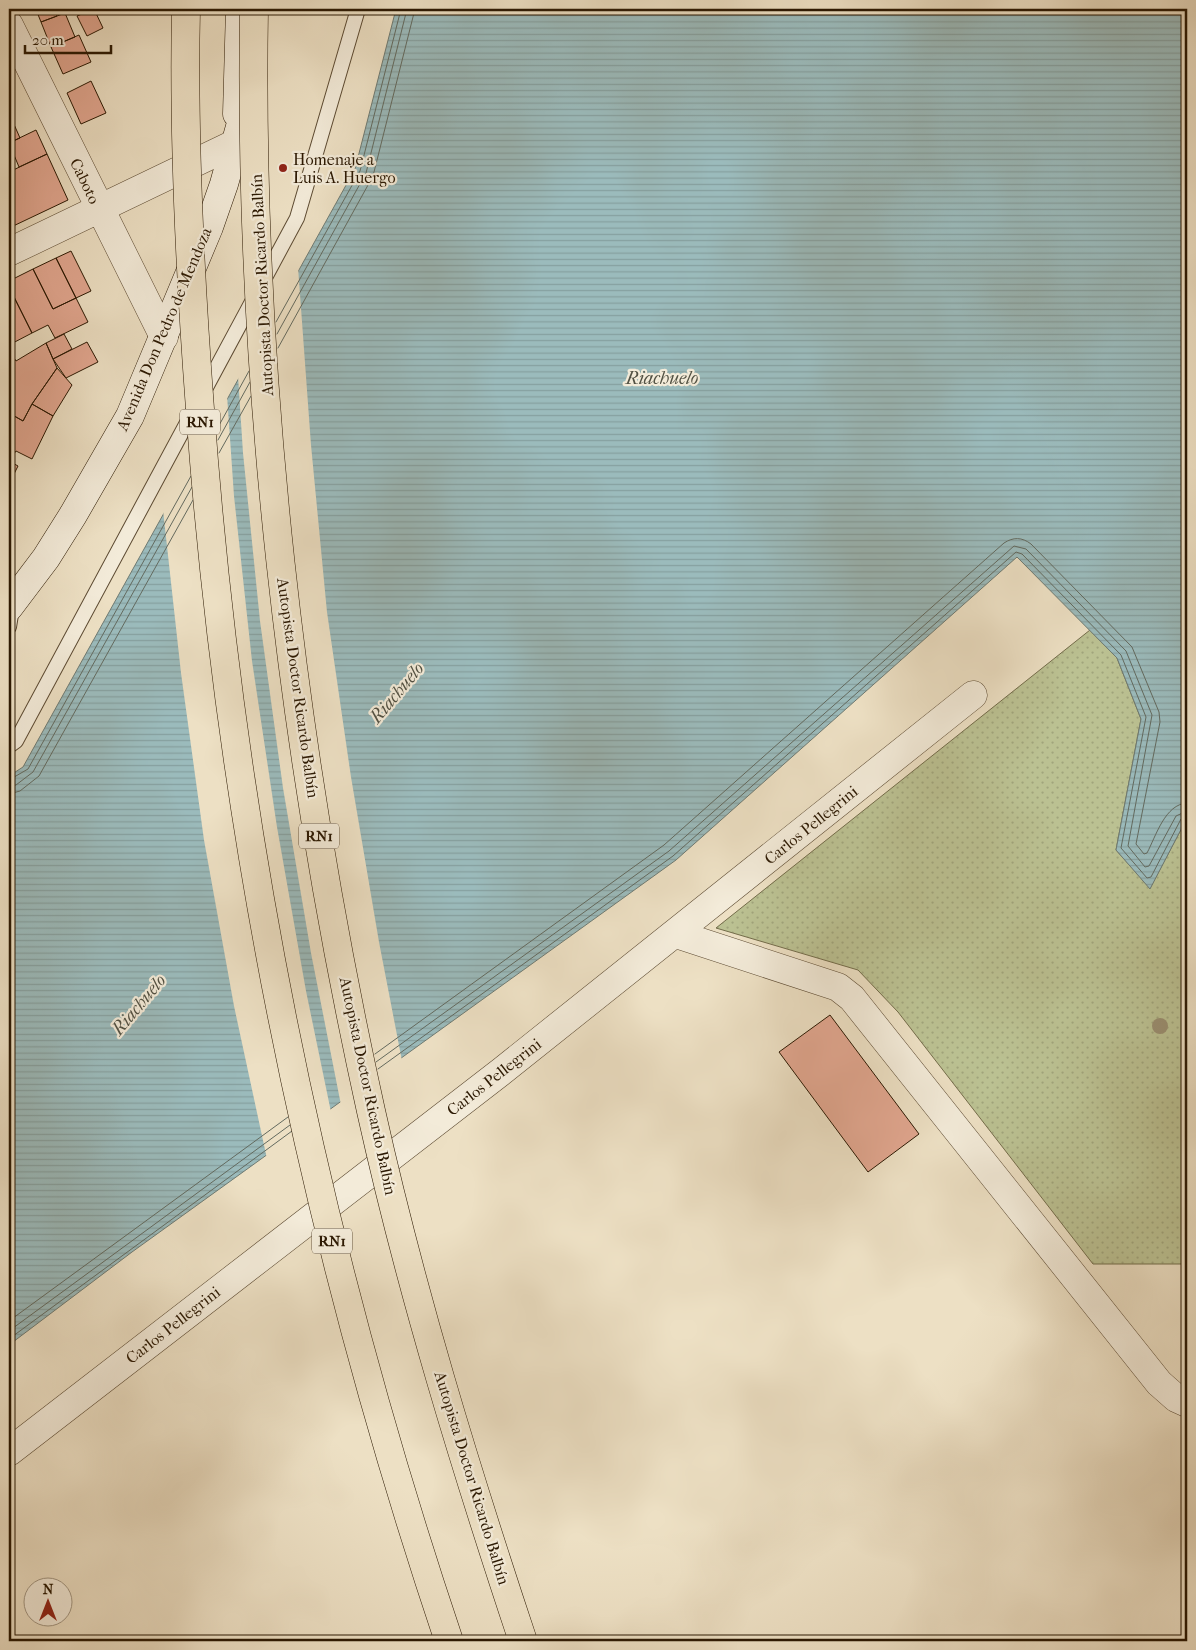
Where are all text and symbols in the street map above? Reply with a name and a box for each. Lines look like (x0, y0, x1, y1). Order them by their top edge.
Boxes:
scale bar (25, 22, 111, 54)
text: 20 m (32, 31, 64, 49)
place label: Homenaje a Luis A. Huergo (293, 150, 396, 187)
street label: Caboto (66, 155, 104, 207)
marker: Homenaje a Luis A. Huergo (277, 162, 289, 174)
street label: Autopista Doctor Ricardo Balbín (247, 173, 277, 397)
street label: Avenida Don Pedro de Mendoza (112, 224, 216, 434)
water label: Riachuelo (625, 368, 698, 389)
road number: RN1 (180, 410, 220, 434)
street label: Autopista Doctor Ricardo Balbín (273, 576, 323, 800)
water label: Riachuelo (365, 658, 428, 728)
street label: Carlos Pellegrini (760, 781, 862, 868)
road number: RN1 (299, 824, 339, 848)
water label: Riachuelo (107, 970, 170, 1040)
street label: Autopista Doctor Ricardo Balbín (335, 974, 401, 1197)
street label: Carlos Pellegrini (443, 1034, 545, 1120)
road number: RN1 (312, 1228, 352, 1254)
street label: Carlos Pellegrini (122, 1282, 224, 1368)
street label: Autopista Doctor Ricardo Balbín (430, 1368, 514, 1588)
north arrow (22, 1578, 72, 1628)
text: N (43, 1581, 54, 1598)

